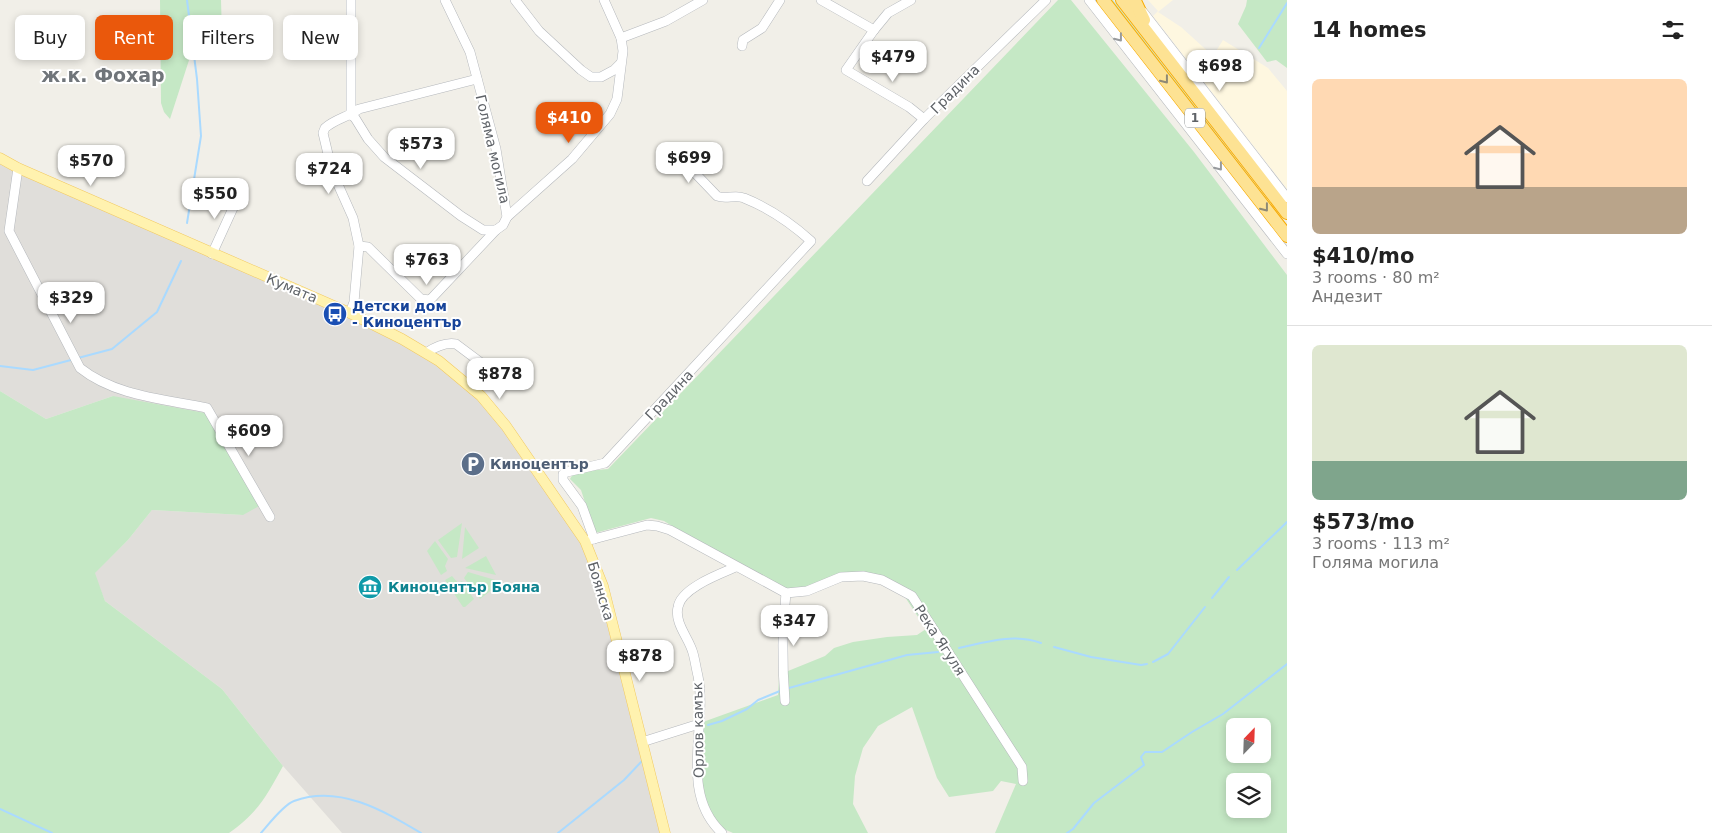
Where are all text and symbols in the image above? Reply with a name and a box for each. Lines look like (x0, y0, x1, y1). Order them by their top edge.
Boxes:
chip: Buy (15, 15, 85, 60)
chip: Rent (95, 15, 173, 60)
chip: Filters (183, 15, 273, 60)
chip: New (283, 15, 358, 60)
icon: filters (1659, 16, 1687, 44)
text: 14 homes (1312, 18, 1427, 42)
one-way arrow (1114, 33, 1123, 42)
pin: $479 (863, 41, 923, 83)
text: $479 (871, 47, 915, 66)
pin: $698 (1190, 49, 1250, 92)
text: $698 (1198, 56, 1242, 75)
street label: Градина (927, 61, 983, 117)
district label: ж.к. Фохар (41, 64, 165, 86)
one-way arrow (1160, 74, 1168, 83)
street label: Голяма могила (473, 93, 513, 205)
pin: $410 (539, 102, 599, 144)
text: $410 (547, 108, 591, 127)
road number: 1 (1185, 109, 1205, 128)
icon: home (1455, 112, 1545, 202)
pin: $573 (391, 128, 451, 170)
text: $573 (399, 134, 443, 153)
pin: $699 (659, 142, 719, 184)
pin: $570 (61, 144, 121, 187)
text: $699 (667, 148, 711, 167)
text: $570 (69, 151, 113, 170)
pin: $724 (299, 152, 359, 195)
text: $724 (307, 159, 351, 178)
one-way arrow (1214, 161, 1222, 170)
pin: $550 (185, 178, 245, 220)
text: $550 (193, 184, 237, 203)
one-way arrow (1259, 202, 1268, 212)
pin: $763 (397, 244, 457, 286)
text: $410/mo (1312, 244, 1414, 268)
text: $763 (405, 250, 449, 269)
text: 3 rooms · 80 m² (1312, 268, 1440, 287)
street label: Кумата (264, 270, 320, 306)
pin: $329 (41, 282, 101, 324)
text: Андезит (1312, 287, 1383, 306)
text: $329 (49, 288, 93, 307)
place label: Детски дом - Киноцентър (352, 298, 461, 330)
bus stop icon: Детски дом - Киноцентър (322, 301, 348, 327)
pin: $878 (470, 358, 530, 400)
text: $878 (478, 364, 522, 383)
street label: Градина (642, 367, 696, 423)
icon: home (1455, 377, 1545, 467)
pin: $609 (219, 414, 279, 457)
text: $609 (227, 421, 271, 440)
parking icon: Киноцентър (460, 451, 486, 477)
place label: Киноцентър (490, 456, 589, 472)
text: $573/mo (1312, 510, 1414, 534)
text: 3 rooms · 113 m² (1312, 534, 1450, 553)
text: Голяма могила (1312, 553, 1439, 572)
street label: Боянска (585, 560, 617, 622)
museum icon: Киноцентър Бояна (357, 574, 383, 600)
place label: Киноцентър Бояна (388, 579, 540, 595)
street label: Река Ягуля (911, 602, 969, 678)
pin: $347 (764, 604, 824, 647)
text: $347 (772, 611, 816, 630)
pin: $878 (610, 640, 670, 682)
text: $878 (618, 646, 662, 665)
street label: Орлов камък (689, 682, 707, 778)
north arrow (1226, 718, 1271, 762)
map controls (1226, 718, 1271, 818)
button: layers (1226, 773, 1271, 818)

